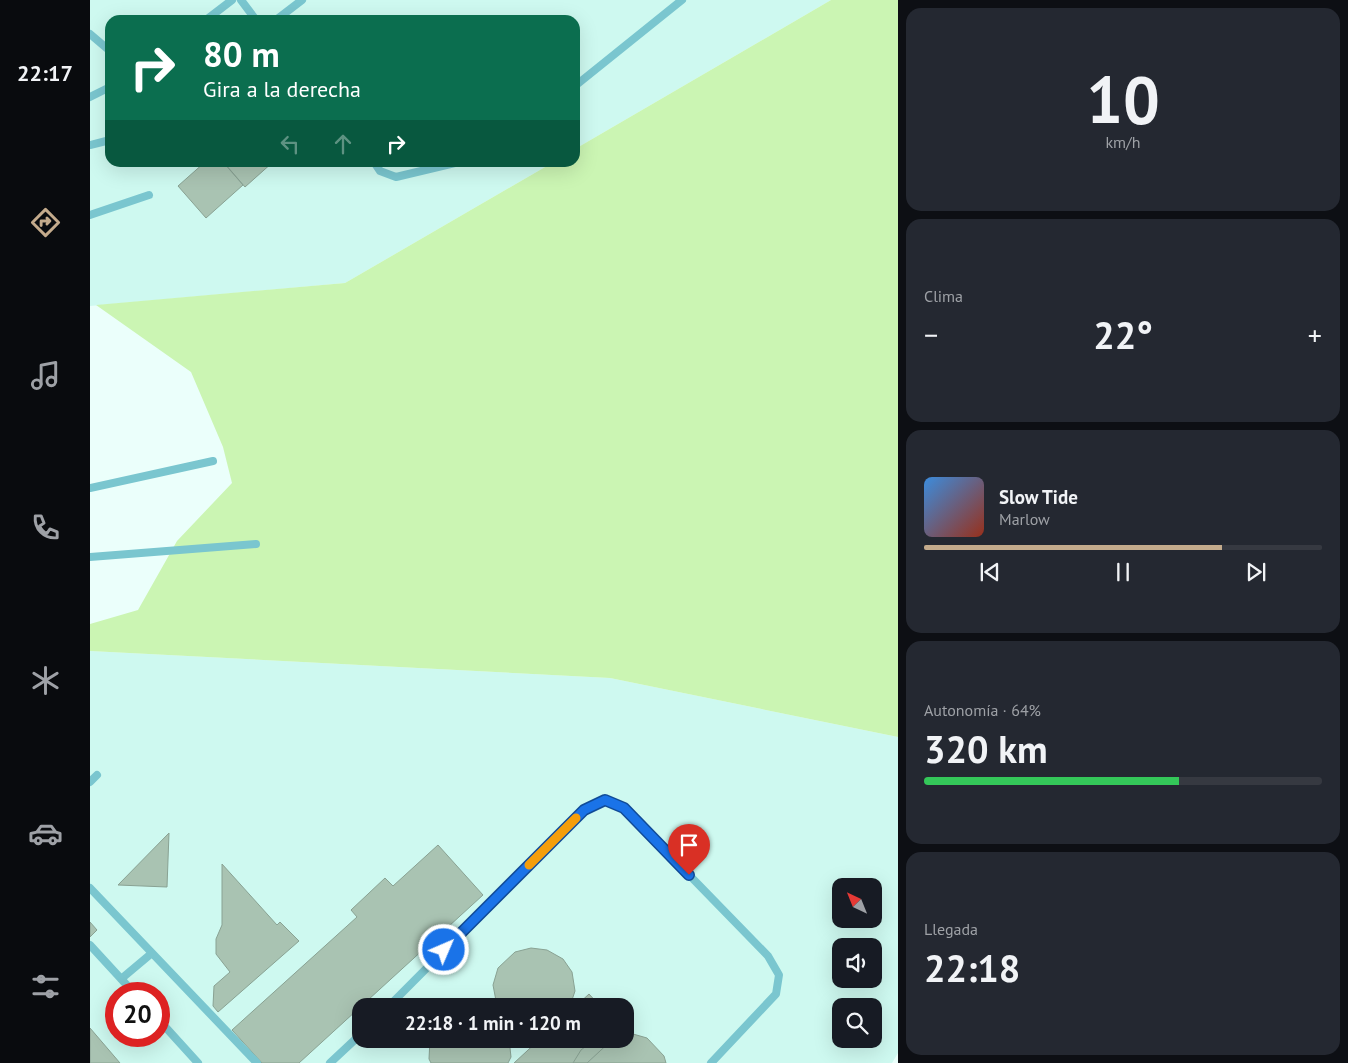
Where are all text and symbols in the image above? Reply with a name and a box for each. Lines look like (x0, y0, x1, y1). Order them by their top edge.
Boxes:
text: 80 m (203, 31, 280, 77)
icon: right (120, 35, 185, 100)
text: 10 (1086, 57, 1160, 141)
text: 22:17 (17, 59, 73, 87)
text: Gira a la derecha (203, 75, 361, 103)
icon: left (276, 130, 304, 158)
icon: ahead (329, 130, 357, 158)
icon: right (382, 130, 410, 158)
text: km/h (1105, 132, 1141, 152)
icon: directions (28, 205, 63, 240)
text: Clima (924, 286, 963, 306)
text: 22° (1093, 310, 1153, 359)
text: − (924, 316, 938, 353)
text: + (1308, 316, 1322, 353)
icon: music (28, 358, 63, 393)
text: Slow Tide (999, 485, 1078, 509)
text: Marlow (999, 509, 1050, 529)
icon: phone (28, 510, 63, 545)
icon: previous (976, 558, 1004, 586)
icon: pause (1109, 558, 1137, 586)
icon: next (1242, 558, 1270, 586)
icon: climate (28, 663, 63, 698)
text: Autonomía · 64% (924, 700, 1041, 720)
text: 320 km (924, 724, 1048, 773)
icon: car (28, 816, 63, 851)
pin (668, 824, 710, 875)
icon: arrive (675, 831, 703, 859)
north arrow (832, 878, 882, 928)
map controls (832, 878, 882, 1048)
text: Llegada (924, 919, 978, 939)
position arrow (417, 923, 469, 975)
button: sound (832, 938, 882, 988)
text: 22:18 (924, 943, 1020, 992)
icon: filters (28, 969, 63, 1004)
speed limit sign: 20 (105, 982, 170, 1047)
button: search (832, 998, 882, 1048)
text: 22:18 · 1 min · 120 m (405, 1011, 581, 1035)

